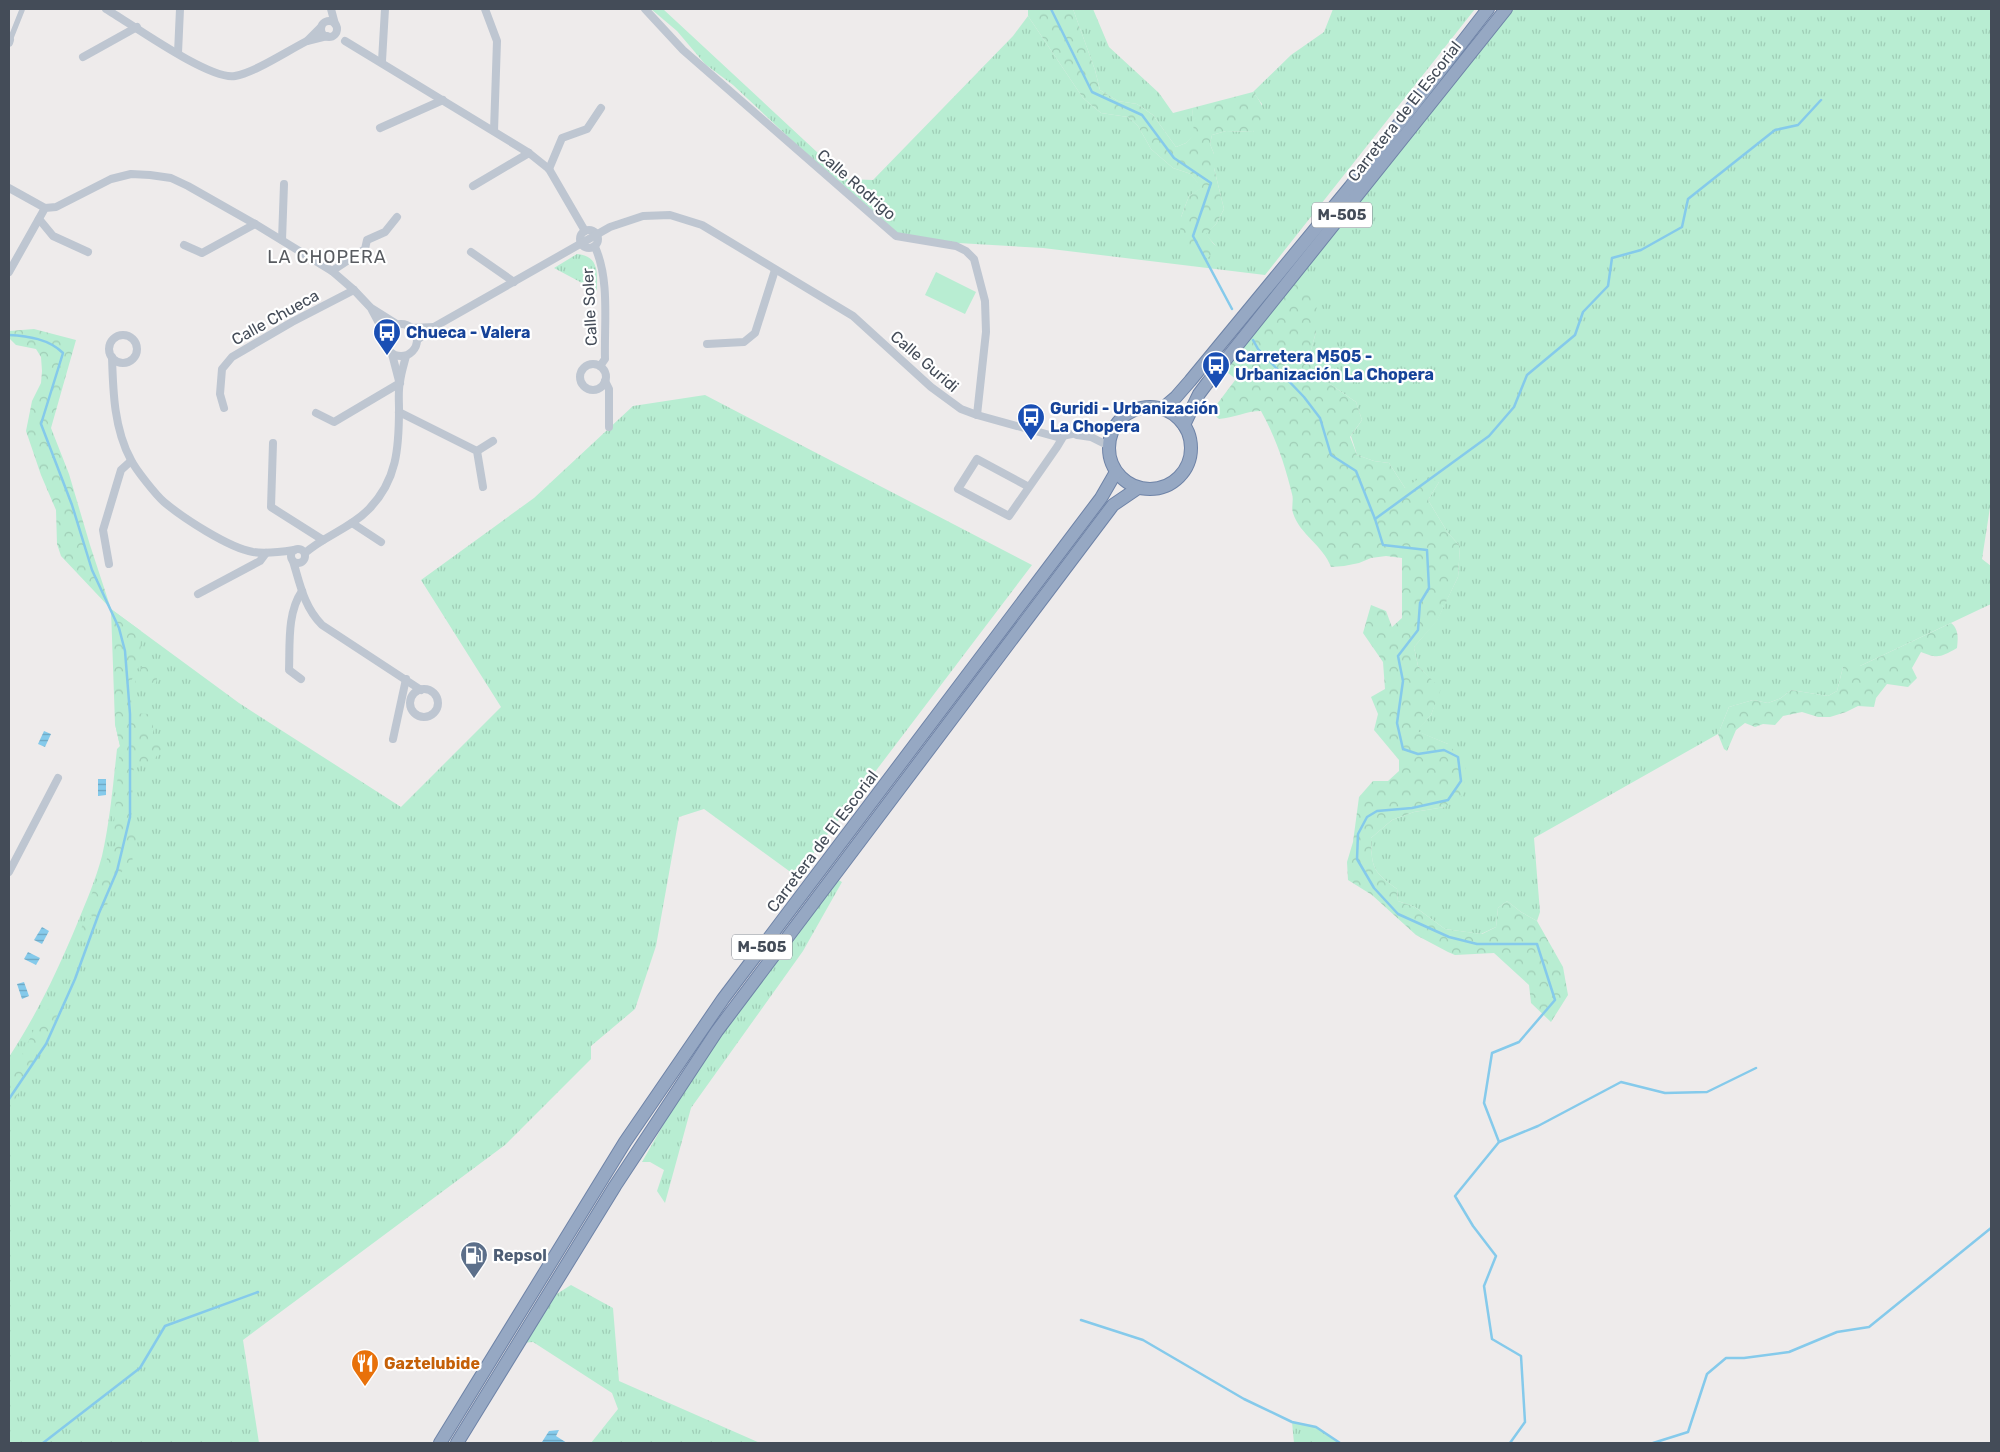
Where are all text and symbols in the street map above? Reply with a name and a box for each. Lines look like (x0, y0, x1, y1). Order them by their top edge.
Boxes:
street label: Carretera de El Escorial (1344, 37, 1465, 185)
street label: Calle Rodrigo (813, 145, 900, 224)
road number: M-505 (1312, 202, 1372, 228)
district label: LA CHOPERA (267, 246, 387, 268)
street label: Calle Soler (578, 267, 601, 347)
street label: Calle Chueca (228, 286, 322, 349)
bus stop icon: Chueca - Valera (372, 317, 402, 356)
place label: Chueca - Valera (406, 323, 531, 342)
street label: Calle Guridi (887, 327, 963, 396)
place label: Carretera M505 - Urbanización La Chopera (1235, 347, 1434, 384)
bus stop icon: Carretera M505 - Urbanización La Chopera (1201, 350, 1231, 389)
place label: Guridi - Urbanización La Chopera (1050, 399, 1218, 436)
bus stop icon: Guridi - Urbanización La Chopera (1016, 402, 1046, 441)
street label: Carretera de El Escorial (763, 767, 882, 916)
road number: M-505 (732, 934, 792, 960)
fuel station icon: Repsol (459, 1240, 489, 1279)
place label: Repsol (493, 1246, 547, 1265)
restaurant icon: Gaztelubide (350, 1348, 380, 1387)
place label: Gaztelubide (384, 1354, 480, 1373)

